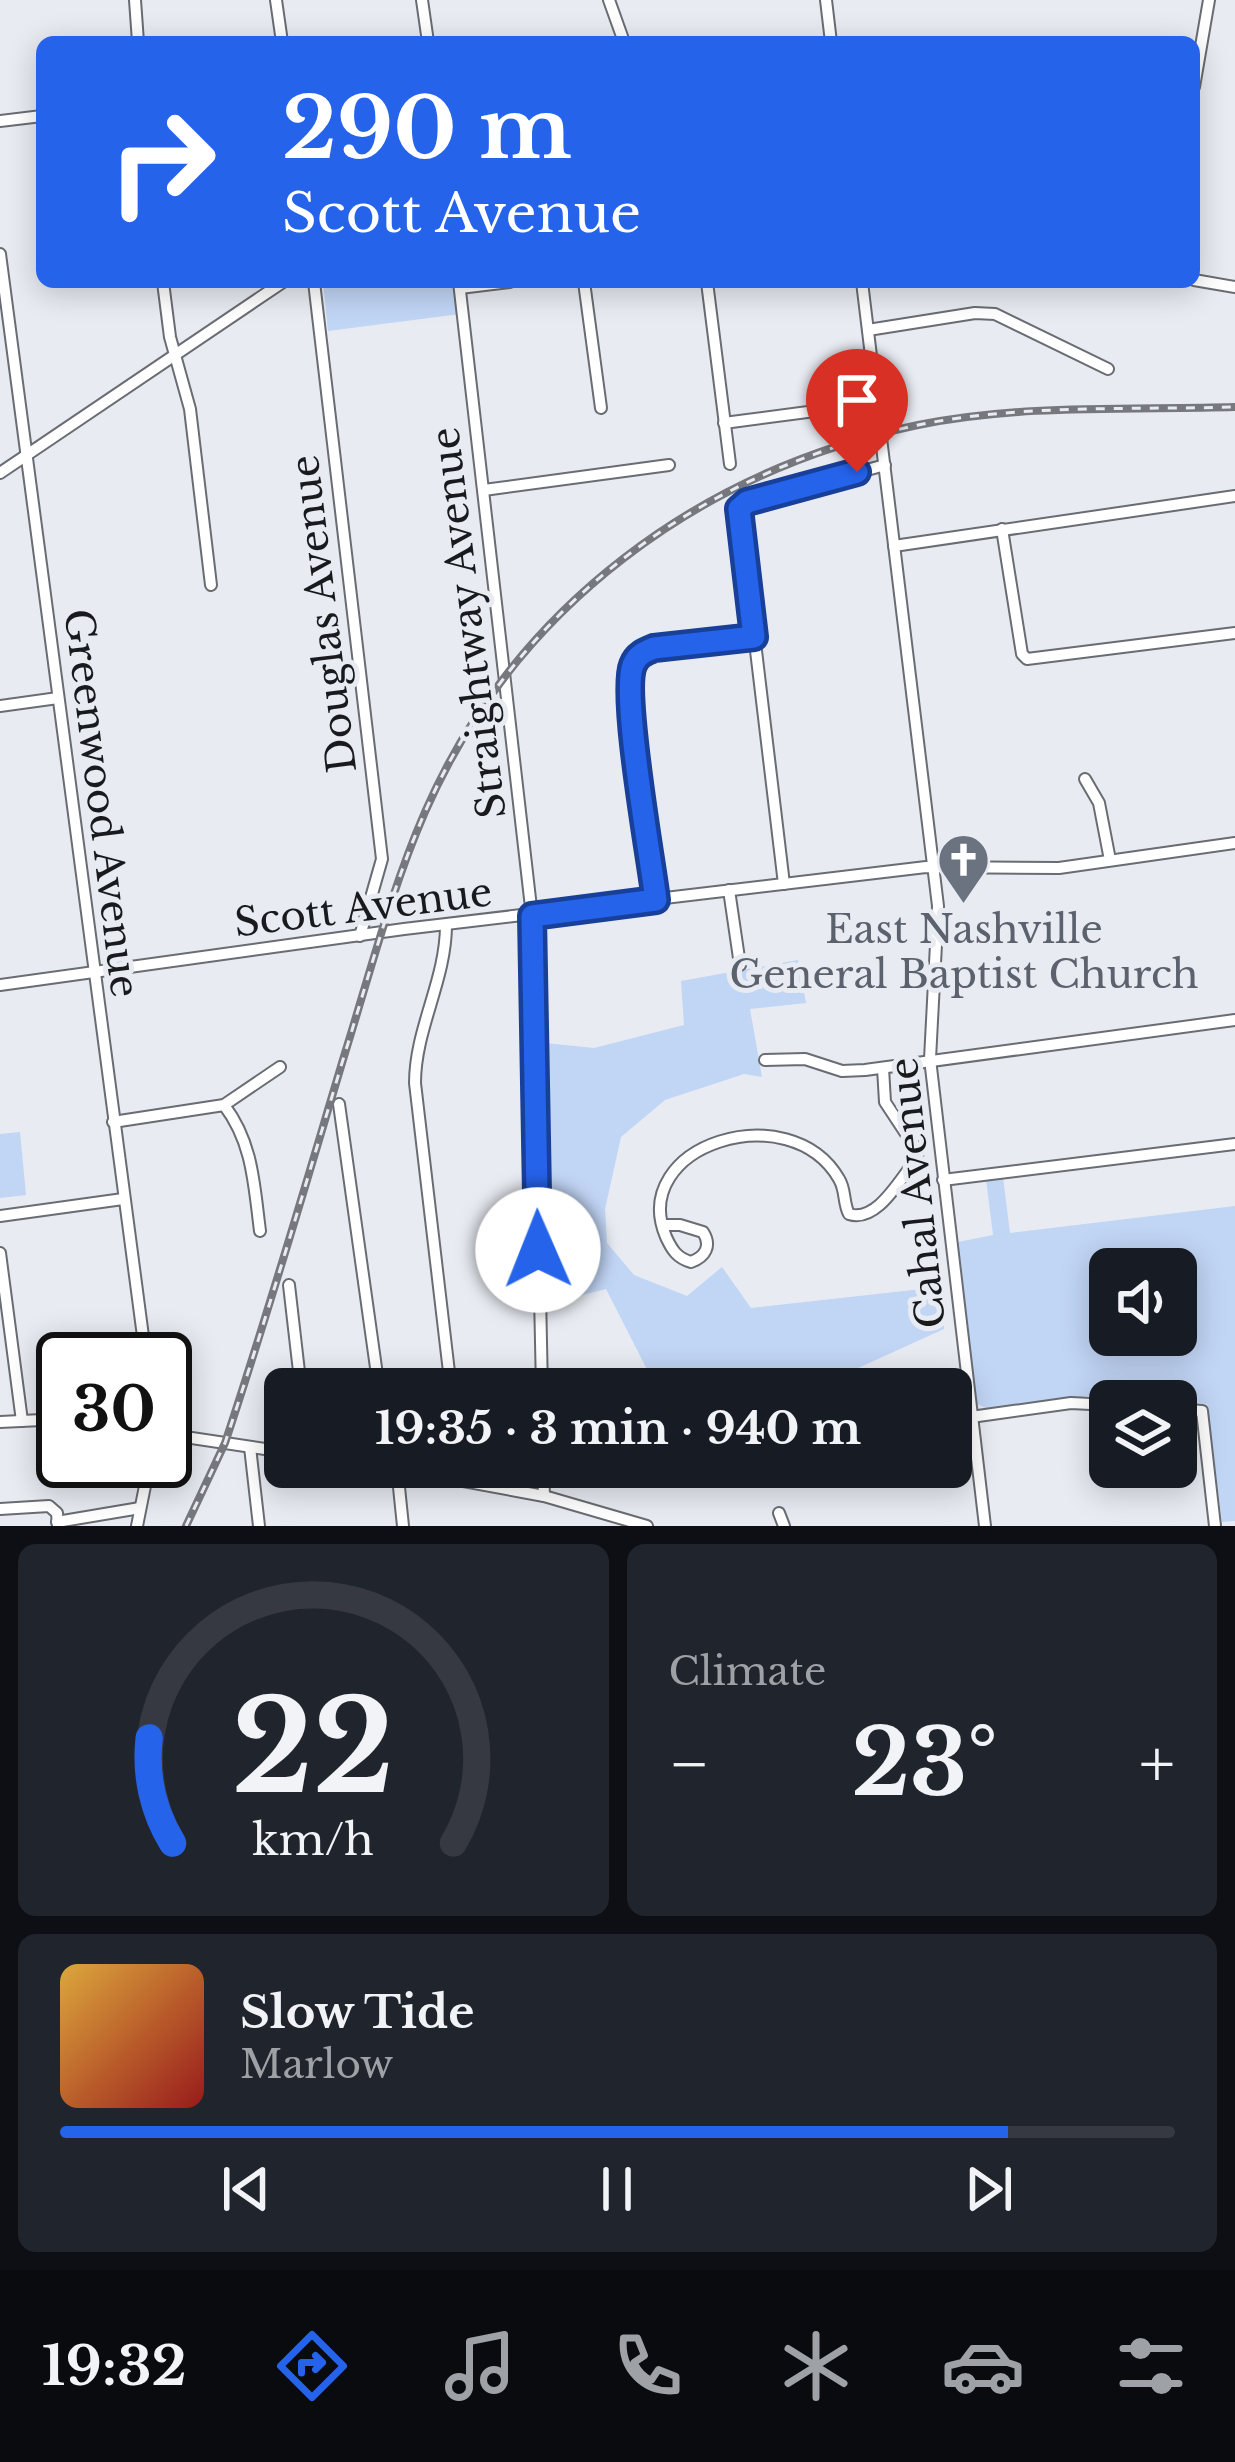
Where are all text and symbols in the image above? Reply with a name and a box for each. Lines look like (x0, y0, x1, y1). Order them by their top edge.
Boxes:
text: 290 m (282, 77, 572, 181)
icon: right (84, 84, 240, 240)
text: Scott Avenue (282, 180, 641, 247)
pin (806, 349, 908, 472)
icon: arrive (824, 367, 890, 433)
street label: Straightway Avenue (420, 425, 517, 821)
street label: Douglas Avenue (280, 452, 367, 776)
street label: Greenwood Avenue (53, 606, 150, 1000)
church icon: East Nashville General Baptist Church (936, 831, 992, 905)
street label: Scott Avenue (231, 867, 495, 948)
place label: East Nashville General Baptist Church (729, 905, 1199, 999)
street label: Cahal Avenue (879, 1055, 956, 1331)
position arrow (475, 1187, 601, 1313)
map controls (1089, 1248, 1197, 1488)
button: sound (1089, 1248, 1197, 1356)
speed limit sign: 30 (36, 1332, 192, 1488)
button: layers (1089, 1380, 1197, 1488)
text: 19:35 · 3 min · 940 m (375, 1400, 861, 1456)
text: Climate (669, 1647, 826, 1696)
text: 22 (232, 1671, 394, 1826)
text: 23° (852, 1708, 998, 1819)
text: − (669, 1723, 710, 1805)
text: + (1139, 1723, 1175, 1805)
text: km/h (252, 1813, 374, 1867)
text: Slow Tide (240, 1984, 475, 2040)
text: Marlow (240, 2040, 393, 2089)
icon: previous (213, 2156, 279, 2222)
icon: pause (584, 2156, 650, 2222)
icon: next (956, 2156, 1022, 2222)
icon: directions (270, 2324, 354, 2408)
icon: music (438, 2324, 522, 2408)
icon: phone (606, 2324, 690, 2408)
icon: climate (774, 2324, 858, 2408)
icon: car (941, 2324, 1025, 2408)
icon: filters (1109, 2324, 1193, 2408)
text: 19:32 (42, 2333, 187, 2400)

